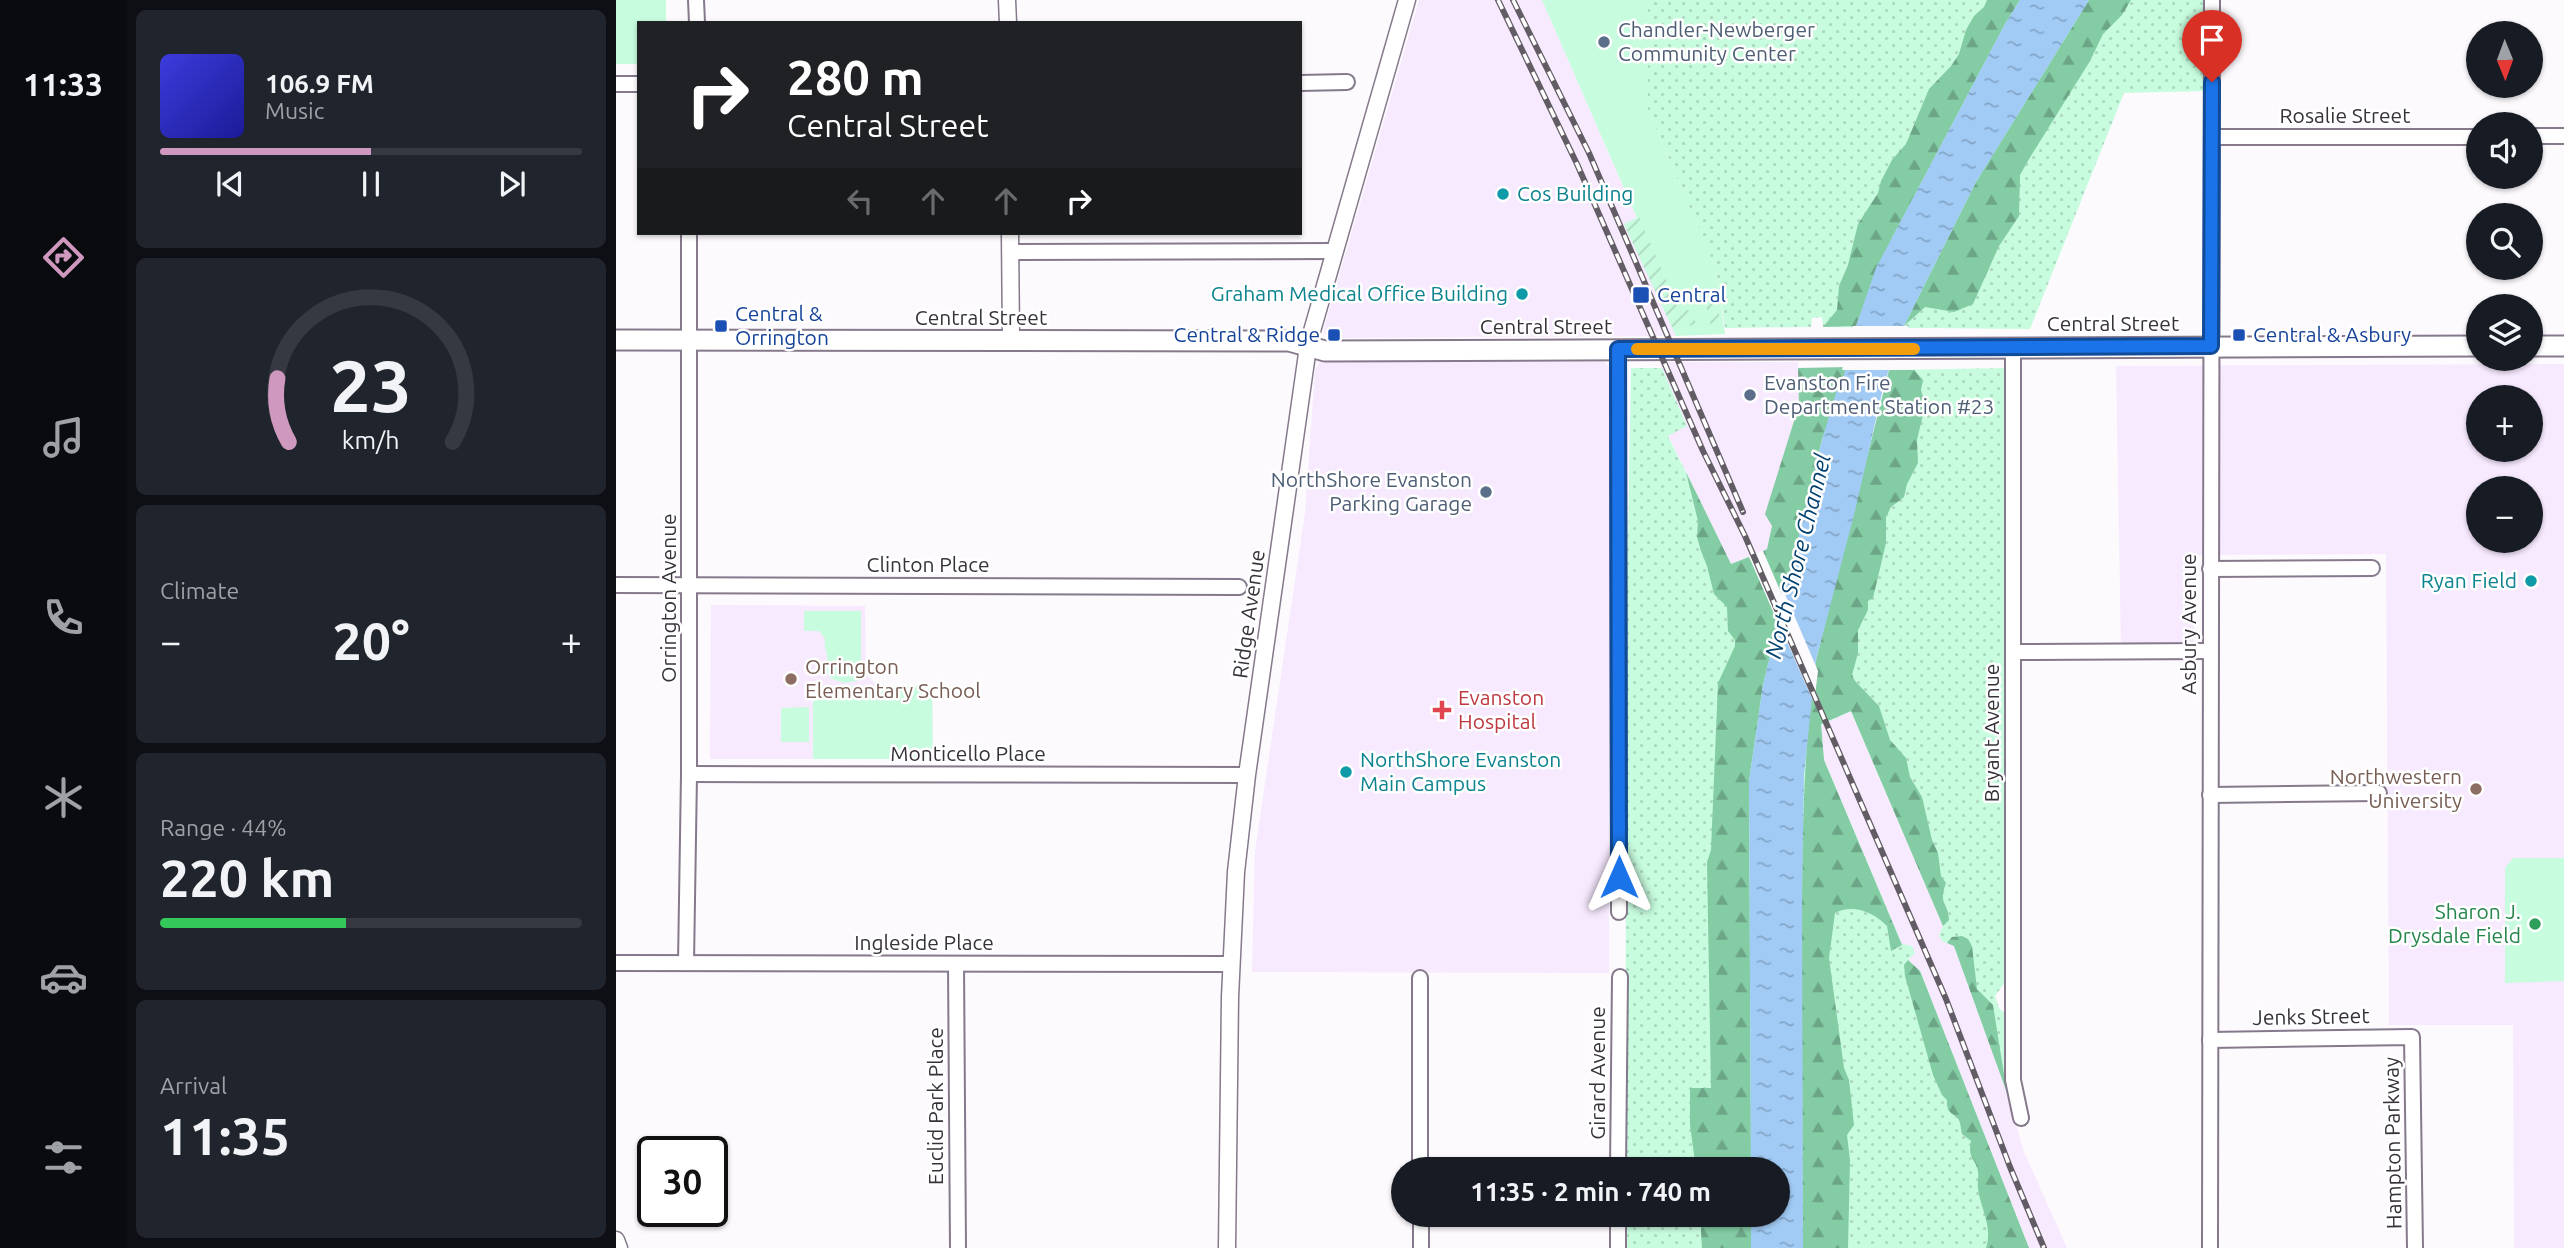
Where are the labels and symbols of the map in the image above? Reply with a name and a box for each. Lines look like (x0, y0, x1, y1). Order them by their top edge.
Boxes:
pin (2182, 10, 2242, 82)
place label: Chandler-Newberger Community Center (1618, 17, 1815, 65)
north arrow (2466, 21, 2543, 98)
marker: Chandler-Newberger Community Center (1596, 34, 1612, 50)
street label: Rosalie Street (2280, 103, 2410, 127)
place label: Cos Building (1517, 181, 1633, 205)
marker: Cos Building (1495, 186, 1511, 202)
place label: Graham Medical Office Building (1211, 281, 1508, 305)
place label: Central (1657, 282, 1726, 306)
marker: Central (1631, 285, 1651, 305)
marker: Graham Medical Office Building (1514, 286, 1530, 302)
place label: Central & Orrington (735, 301, 829, 349)
street label: Central Street (915, 305, 1047, 329)
street label: Central Street (2047, 311, 2179, 335)
street label: Central Street (1480, 314, 1612, 338)
marker: Central & Orrington (713, 318, 729, 334)
place label: Central & Ridge (1174, 322, 1320, 346)
place label: Central & Asbury (2253, 322, 2411, 346)
marker: Central & Ridge (1326, 327, 1342, 343)
marker: Central & Asbury (2231, 327, 2247, 343)
place label: Evanston Fire Department Station #23 (1764, 370, 1994, 418)
marker: Evanston Fire Department Station #23 (1742, 387, 1758, 403)
water label: North Shore Channel (1760, 450, 1835, 661)
place label: NorthShore Evanston Parking Garage (1271, 467, 1472, 515)
marker: NorthShore Evanston Parking Garage (1478, 484, 1494, 500)
street label: Orrington Avenue (656, 513, 680, 683)
street label: Ridge Avenue (1227, 548, 1269, 680)
street label: Clinton Place (867, 552, 989, 576)
street label: Asbury Avenue (2176, 553, 2200, 695)
place label: Ryan Field (2421, 568, 2517, 592)
marker: Ryan Field (2523, 573, 2539, 589)
place label: Orrington Elementary School (805, 654, 981, 702)
street label: Bryant Avenue (1979, 664, 2003, 802)
marker: Orrington Elementary School (783, 671, 799, 687)
place label: Evanston Hospital (1458, 685, 1544, 733)
marker: Evanston Hospital (1432, 700, 1452, 720)
street label: Monticello Place (890, 741, 1046, 765)
place label: NorthShore Evanston Main Campus (1360, 747, 1561, 795)
marker: NorthShore Evanston Main Campus (1338, 764, 1354, 780)
place label: Northwestern University (2330, 764, 2462, 812)
marker: Northwestern University (2468, 781, 2484, 797)
position arrow (1582, 840, 1656, 914)
place label: Sharon J. Drysdale Field (2388, 899, 2521, 947)
marker: Sharon J. Drysdale Field (2527, 916, 2543, 932)
street label: Ingleside Place (854, 930, 994, 954)
street label: Jenks Street (2252, 1003, 2370, 1029)
street label: Girard Avenue (1585, 1006, 1609, 1140)
street label: Euclid Park Place (923, 1027, 947, 1185)
street label: Hampton Parkway (2379, 1057, 2405, 1229)
speed limit sign: 30 (637, 1136, 728, 1227)

